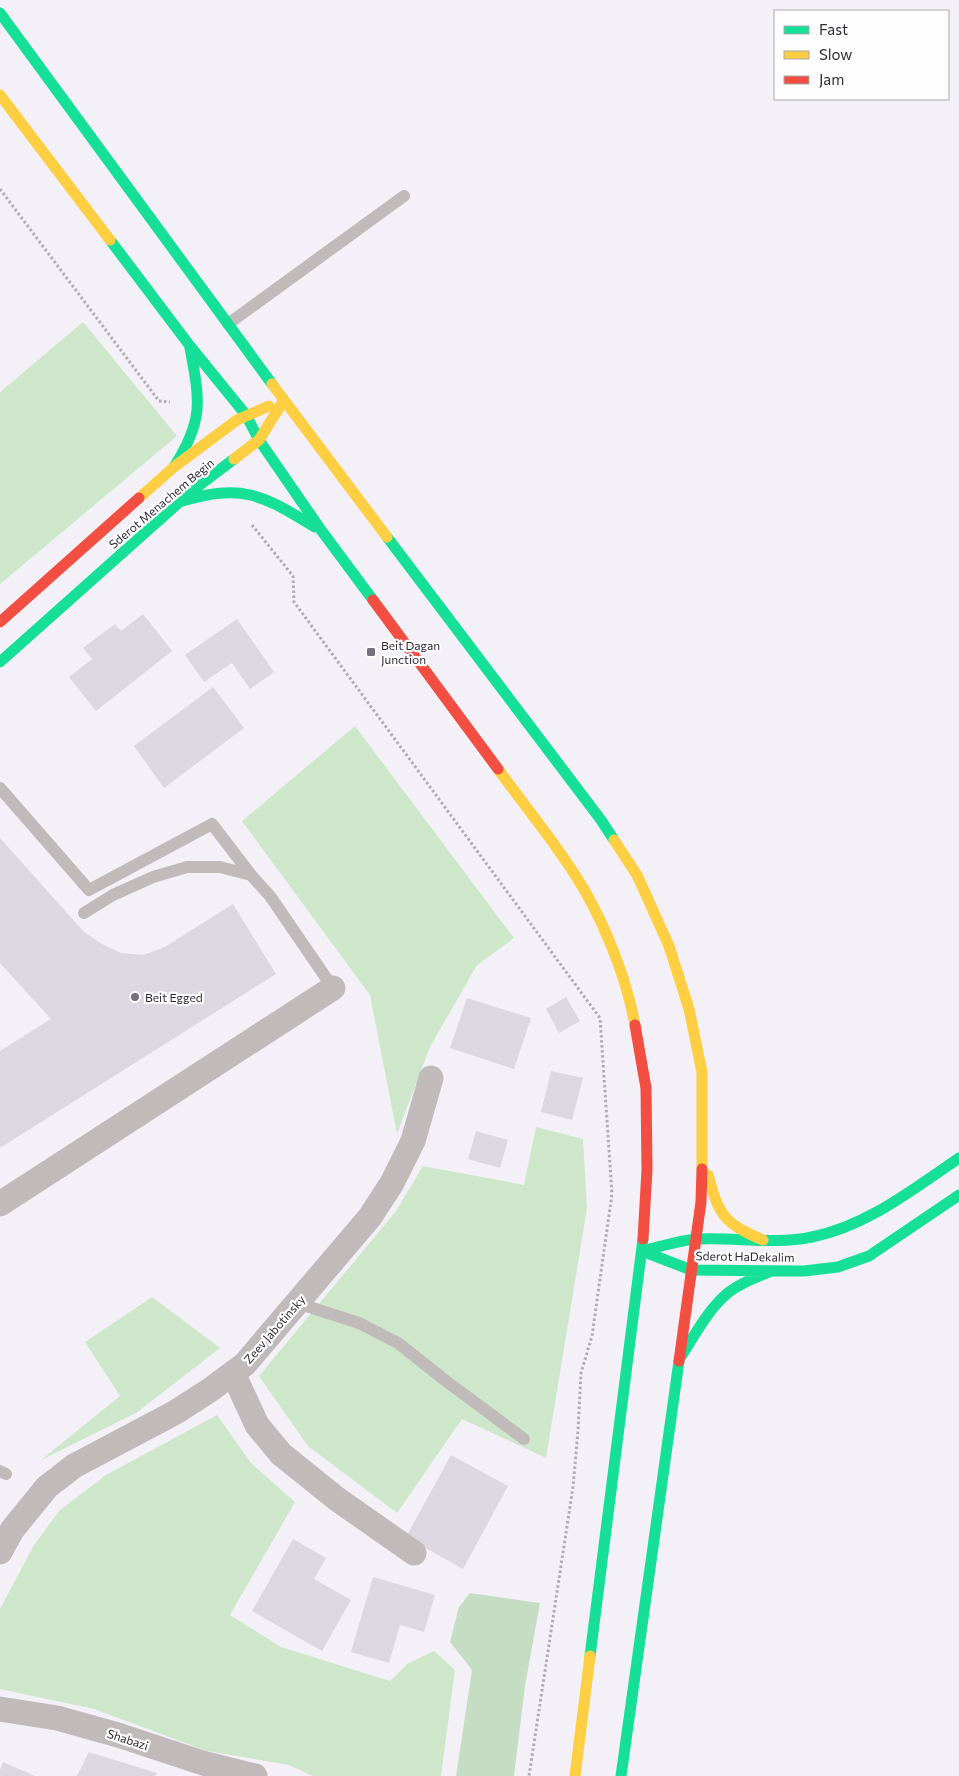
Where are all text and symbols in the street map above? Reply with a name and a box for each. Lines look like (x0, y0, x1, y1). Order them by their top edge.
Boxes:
legend (774, 10, 949, 100)
text: Fast (819, 20, 848, 38)
text: Slow (819, 45, 852, 63)
text: Jam (819, 70, 844, 88)
street label: Sderot Menachem Begin (106, 455, 216, 551)
place label: Beit Dagan Junction (381, 638, 440, 667)
marker: Beit Dagan Junction (365, 646, 377, 658)
place label: Beit Egged (145, 990, 203, 1004)
marker: Beit Egged (129, 991, 141, 1003)
street label: Sderot HaDekalim (695, 1248, 795, 1264)
street label: Zeev Jabotinsky (240, 1292, 308, 1367)
street label: Shabazi (106, 1726, 150, 1752)

